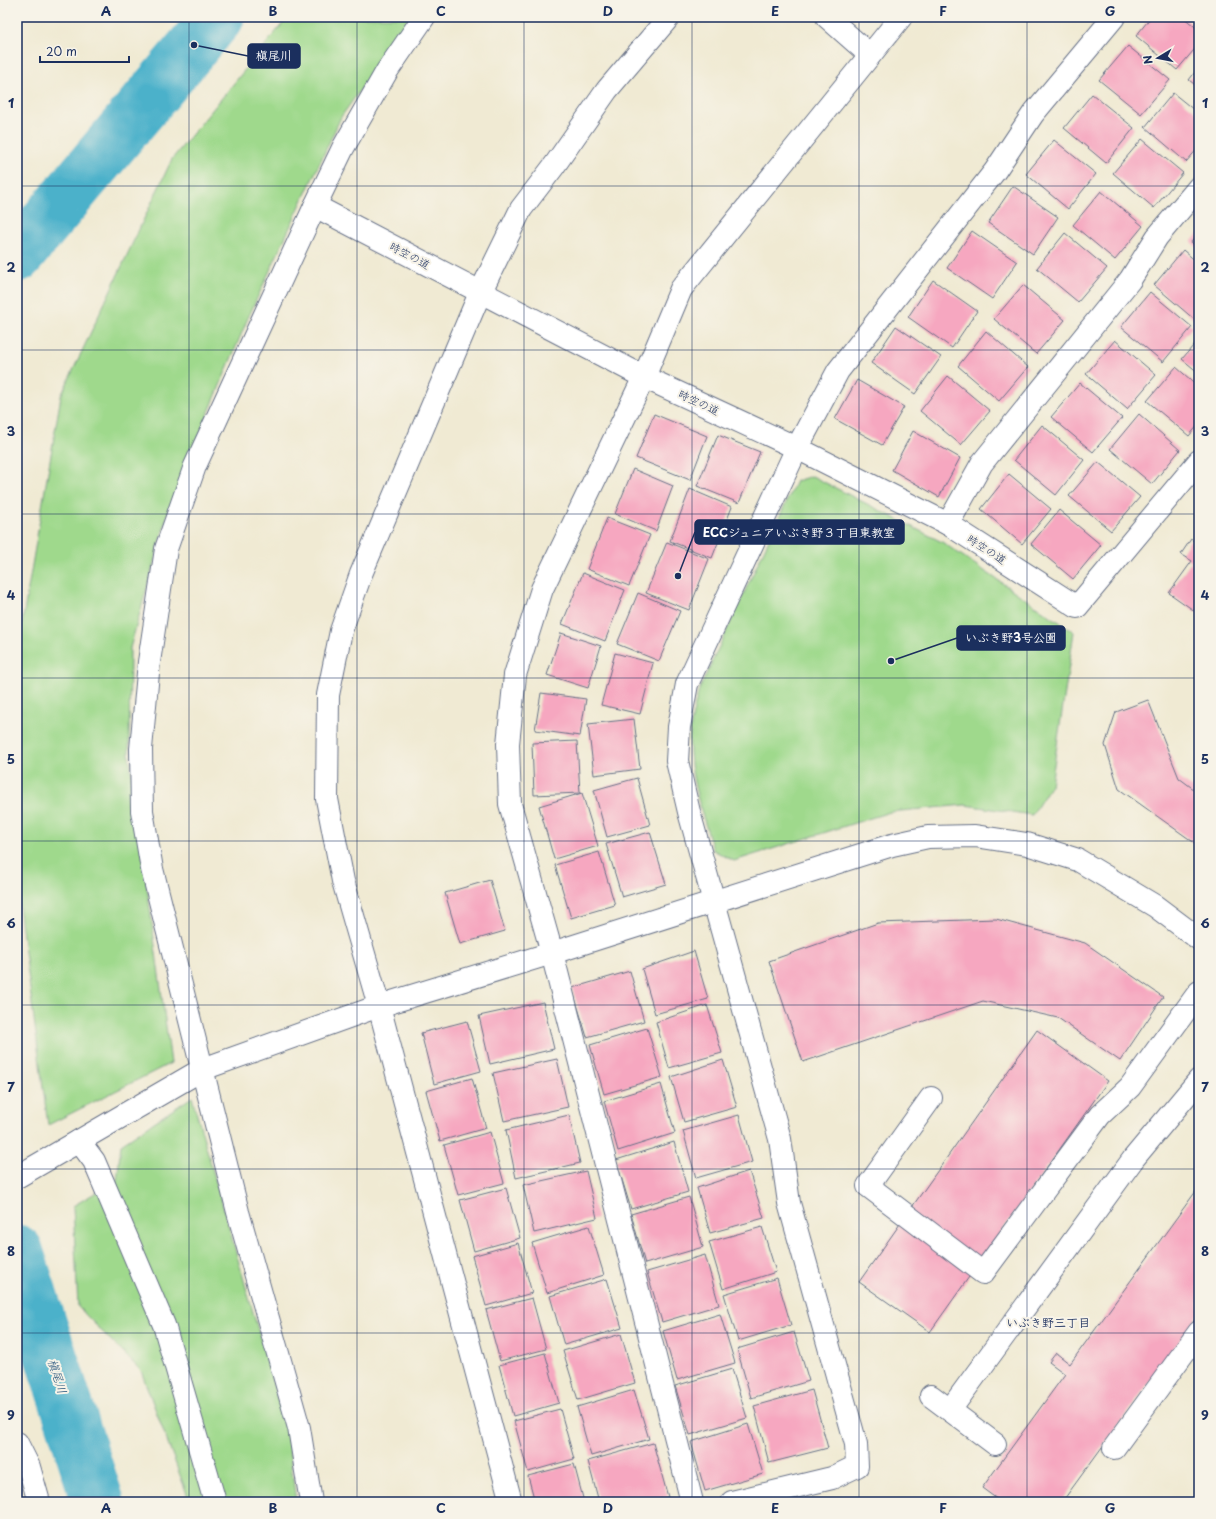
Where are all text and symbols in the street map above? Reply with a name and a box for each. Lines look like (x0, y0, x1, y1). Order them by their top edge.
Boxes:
text: A (101, 1, 111, 20)
text: B (269, 1, 278, 20)
text: C (436, 1, 446, 20)
text: D (603, 1, 613, 20)
text: E (771, 1, 779, 20)
text: F (939, 1, 947, 20)
text: G (1105, 1, 1115, 20)
scale bar (40, 38, 129, 64)
north arrow (1138, 38, 1178, 78)
text: 20 m (46, 42, 77, 60)
callout: 槇尾川 (248, 44, 300, 68)
text: 槇尾川 (256, 46, 292, 64)
text: N (1138, 54, 1157, 66)
text: 1 (8, 93, 14, 112)
text: 1 (1202, 93, 1208, 112)
street label: 時空の道 (387, 237, 433, 273)
text: 2 (6, 257, 16, 276)
text: 2 (1200, 257, 1210, 276)
street label: 時空の道 (675, 385, 723, 419)
text: 3 (7, 421, 16, 440)
text: 3 (1201, 421, 1210, 440)
callout: ECCジュニアいぶき野３丁目東教室 (695, 520, 904, 544)
text: ECCジュニアいぶき野３丁目東教室 (703, 523, 895, 541)
street label: 時空の道 (964, 530, 1010, 568)
text: 4 (7, 585, 16, 604)
text: 4 (1201, 585, 1210, 604)
callout: いぶき野3号公園 (957, 626, 1065, 650)
text: いぶき野3号公園 (965, 628, 1057, 646)
text: 5 (7, 749, 15, 768)
text: 5 (1201, 749, 1209, 768)
text: 6 (6, 913, 16, 932)
text: 6 (1200, 913, 1210, 932)
text: 7 (7, 1077, 15, 1096)
text: 7 (1201, 1077, 1209, 1096)
text: 8 (7, 1241, 15, 1260)
text: 8 (1201, 1241, 1209, 1260)
district label: いぶき野三丁目 (1006, 1313, 1090, 1331)
water label: 槇尾川 (44, 1356, 72, 1396)
text: 9 (7, 1405, 15, 1424)
text: 9 (1201, 1405, 1209, 1424)
text: A (101, 1498, 111, 1517)
text: B (269, 1498, 278, 1517)
text: C (436, 1498, 446, 1517)
text: D (603, 1498, 613, 1517)
text: E (771, 1498, 779, 1517)
text: F (939, 1498, 947, 1517)
text: G (1105, 1498, 1115, 1517)

